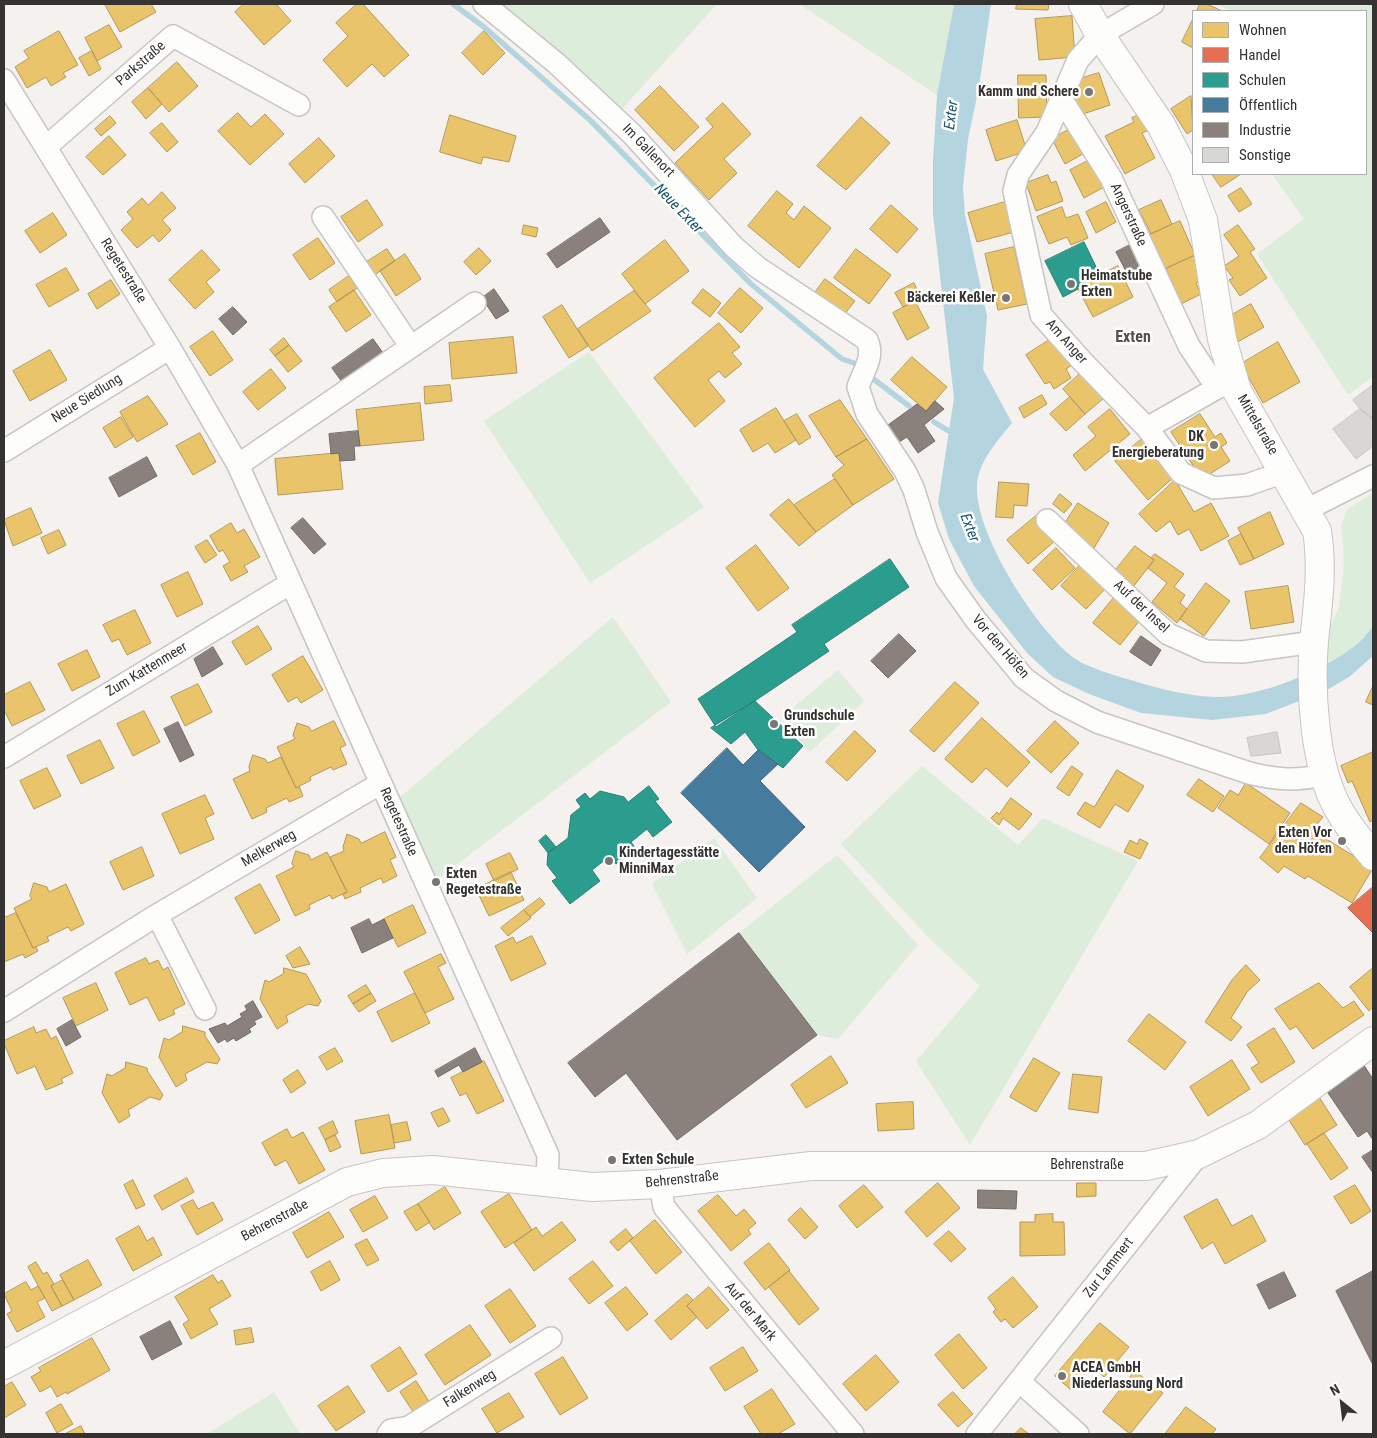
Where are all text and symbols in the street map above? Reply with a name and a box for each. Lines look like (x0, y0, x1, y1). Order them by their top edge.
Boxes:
legend (1192, 10, 1367, 175)
text: Wohnen (1239, 21, 1287, 39)
street label: Parkstraße (113, 38, 169, 90)
text: Handel (1239, 46, 1281, 64)
text: Schulen (1239, 71, 1286, 89)
place label: Kamm und Schere (978, 84, 1079, 100)
marker: Kamm und Schere (1083, 86, 1095, 98)
text: Öffentlich (1239, 96, 1297, 114)
water label: Exter (941, 99, 963, 131)
street label: Im Gallenort (618, 121, 678, 181)
text: Industrie (1239, 121, 1291, 139)
text: Sonstige (1239, 146, 1291, 164)
water label: Neue Exter (650, 180, 706, 238)
street label: Angerstraße (1106, 181, 1150, 249)
street label: Regetestraße (96, 235, 150, 307)
place label: Heimatstube Exten (1081, 268, 1152, 300)
marker: Heimatstube Exten (1065, 278, 1077, 290)
place label: Bäckerei Keßler (907, 290, 996, 306)
marker: Bäckerei Keßler (1000, 292, 1012, 304)
street label: Am Anger (1042, 316, 1090, 368)
district label: Exten (1115, 328, 1151, 348)
street label: Neue Siedlung (49, 371, 125, 427)
street label: Mittelstraße (1233, 392, 1281, 458)
place label: DK Energieberatung (1112, 429, 1204, 462)
marker: DK Energieberatung (1208, 439, 1220, 451)
water label: Exter (955, 511, 983, 545)
street label: Auf der Insel (1110, 577, 1172, 637)
street label: Vor den Höfen (968, 612, 1032, 682)
street label: Zum Kattenmeer (103, 639, 191, 701)
place label: Grundschule Exten (784, 708, 854, 740)
marker: Grundschule Exten (768, 718, 780, 730)
street label: Regetestraße (375, 785, 421, 859)
place label: Exten Vor den Höfen (1275, 825, 1332, 858)
street label: Melkerweg (239, 827, 299, 871)
marker: Exten Vor den Höfen (1336, 835, 1348, 847)
place label: Kindertagesstätte MinniMax (619, 845, 719, 878)
marker: Kindertagesstätte MinniMax (603, 855, 615, 867)
place label: Exten Regetestraße (446, 866, 521, 899)
marker: Exten Regetestraße (430, 876, 442, 888)
place label: Exten Schule (622, 1152, 694, 1168)
marker: Exten Schule (606, 1154, 618, 1166)
street label: Behrenstraße (1050, 1157, 1124, 1173)
street label: Behrenstraße (645, 1168, 719, 1192)
street label: Behrenstraße (239, 1196, 311, 1246)
street label: Zur Lammert (1080, 1235, 1138, 1301)
street label: Auf der Mark (721, 1279, 779, 1345)
place label: ACEA GmbH Niederlassung Nord (1072, 1360, 1183, 1392)
street label: Falkenweg (441, 1366, 499, 1412)
marker: ACEA GmbH Niederlassung Nord (1056, 1370, 1068, 1382)
north arrow (1317, 1378, 1367, 1428)
text: N (1327, 1381, 1342, 1399)

